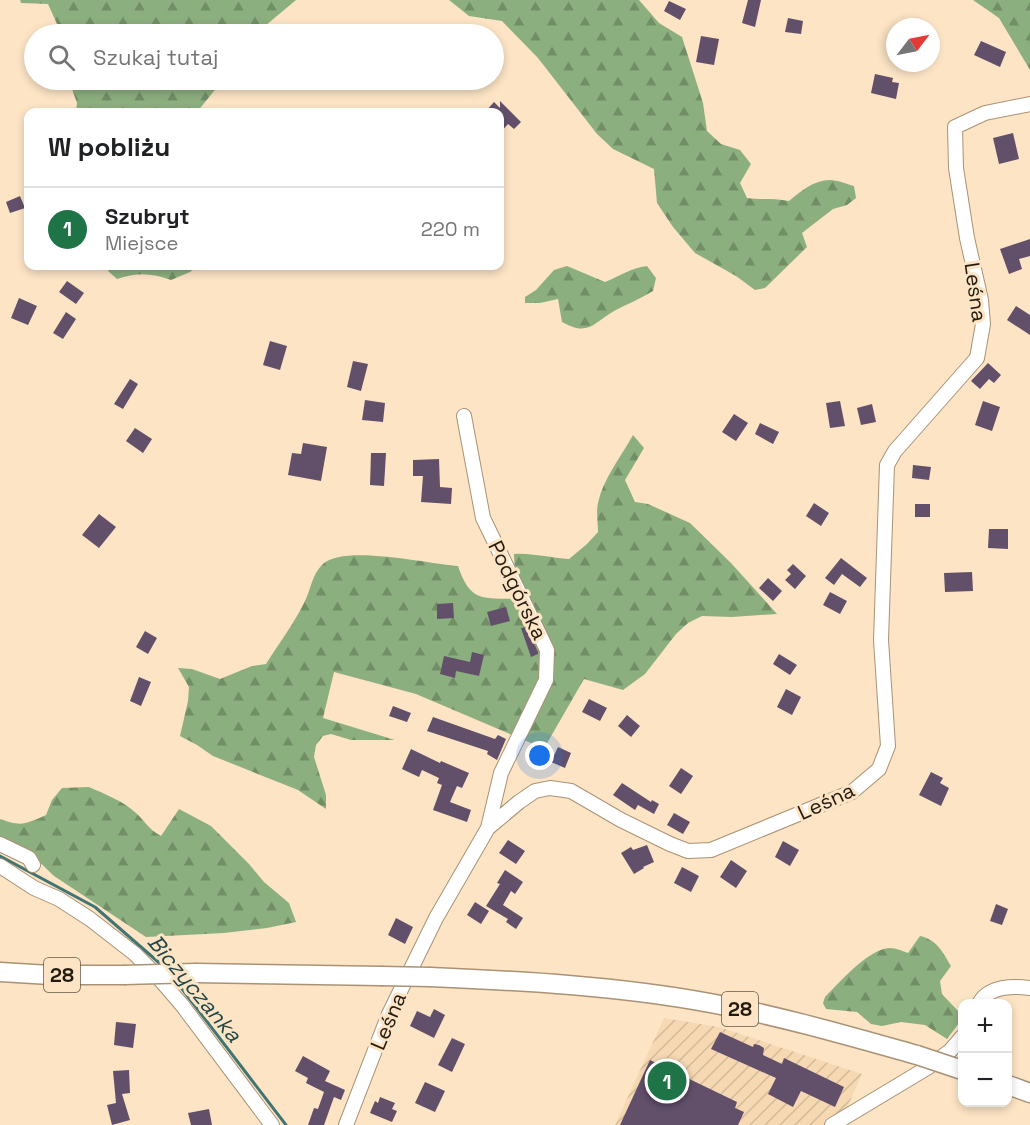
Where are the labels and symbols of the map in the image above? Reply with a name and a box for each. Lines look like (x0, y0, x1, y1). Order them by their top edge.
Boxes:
north arrow (886, 18, 940, 72)
street label: Leśna (958, 260, 994, 324)
street label: Podgórska (482, 536, 554, 644)
your location (525, 741, 554, 770)
street label: Leśna (793, 776, 859, 826)
water label: Biczyczanka (142, 928, 248, 1048)
road number: 28 (44, 958, 80, 992)
street label: Leśna (364, 988, 412, 1054)
road number: 28 (722, 992, 758, 1026)
pin: 1 (648, 1058, 686, 1104)

